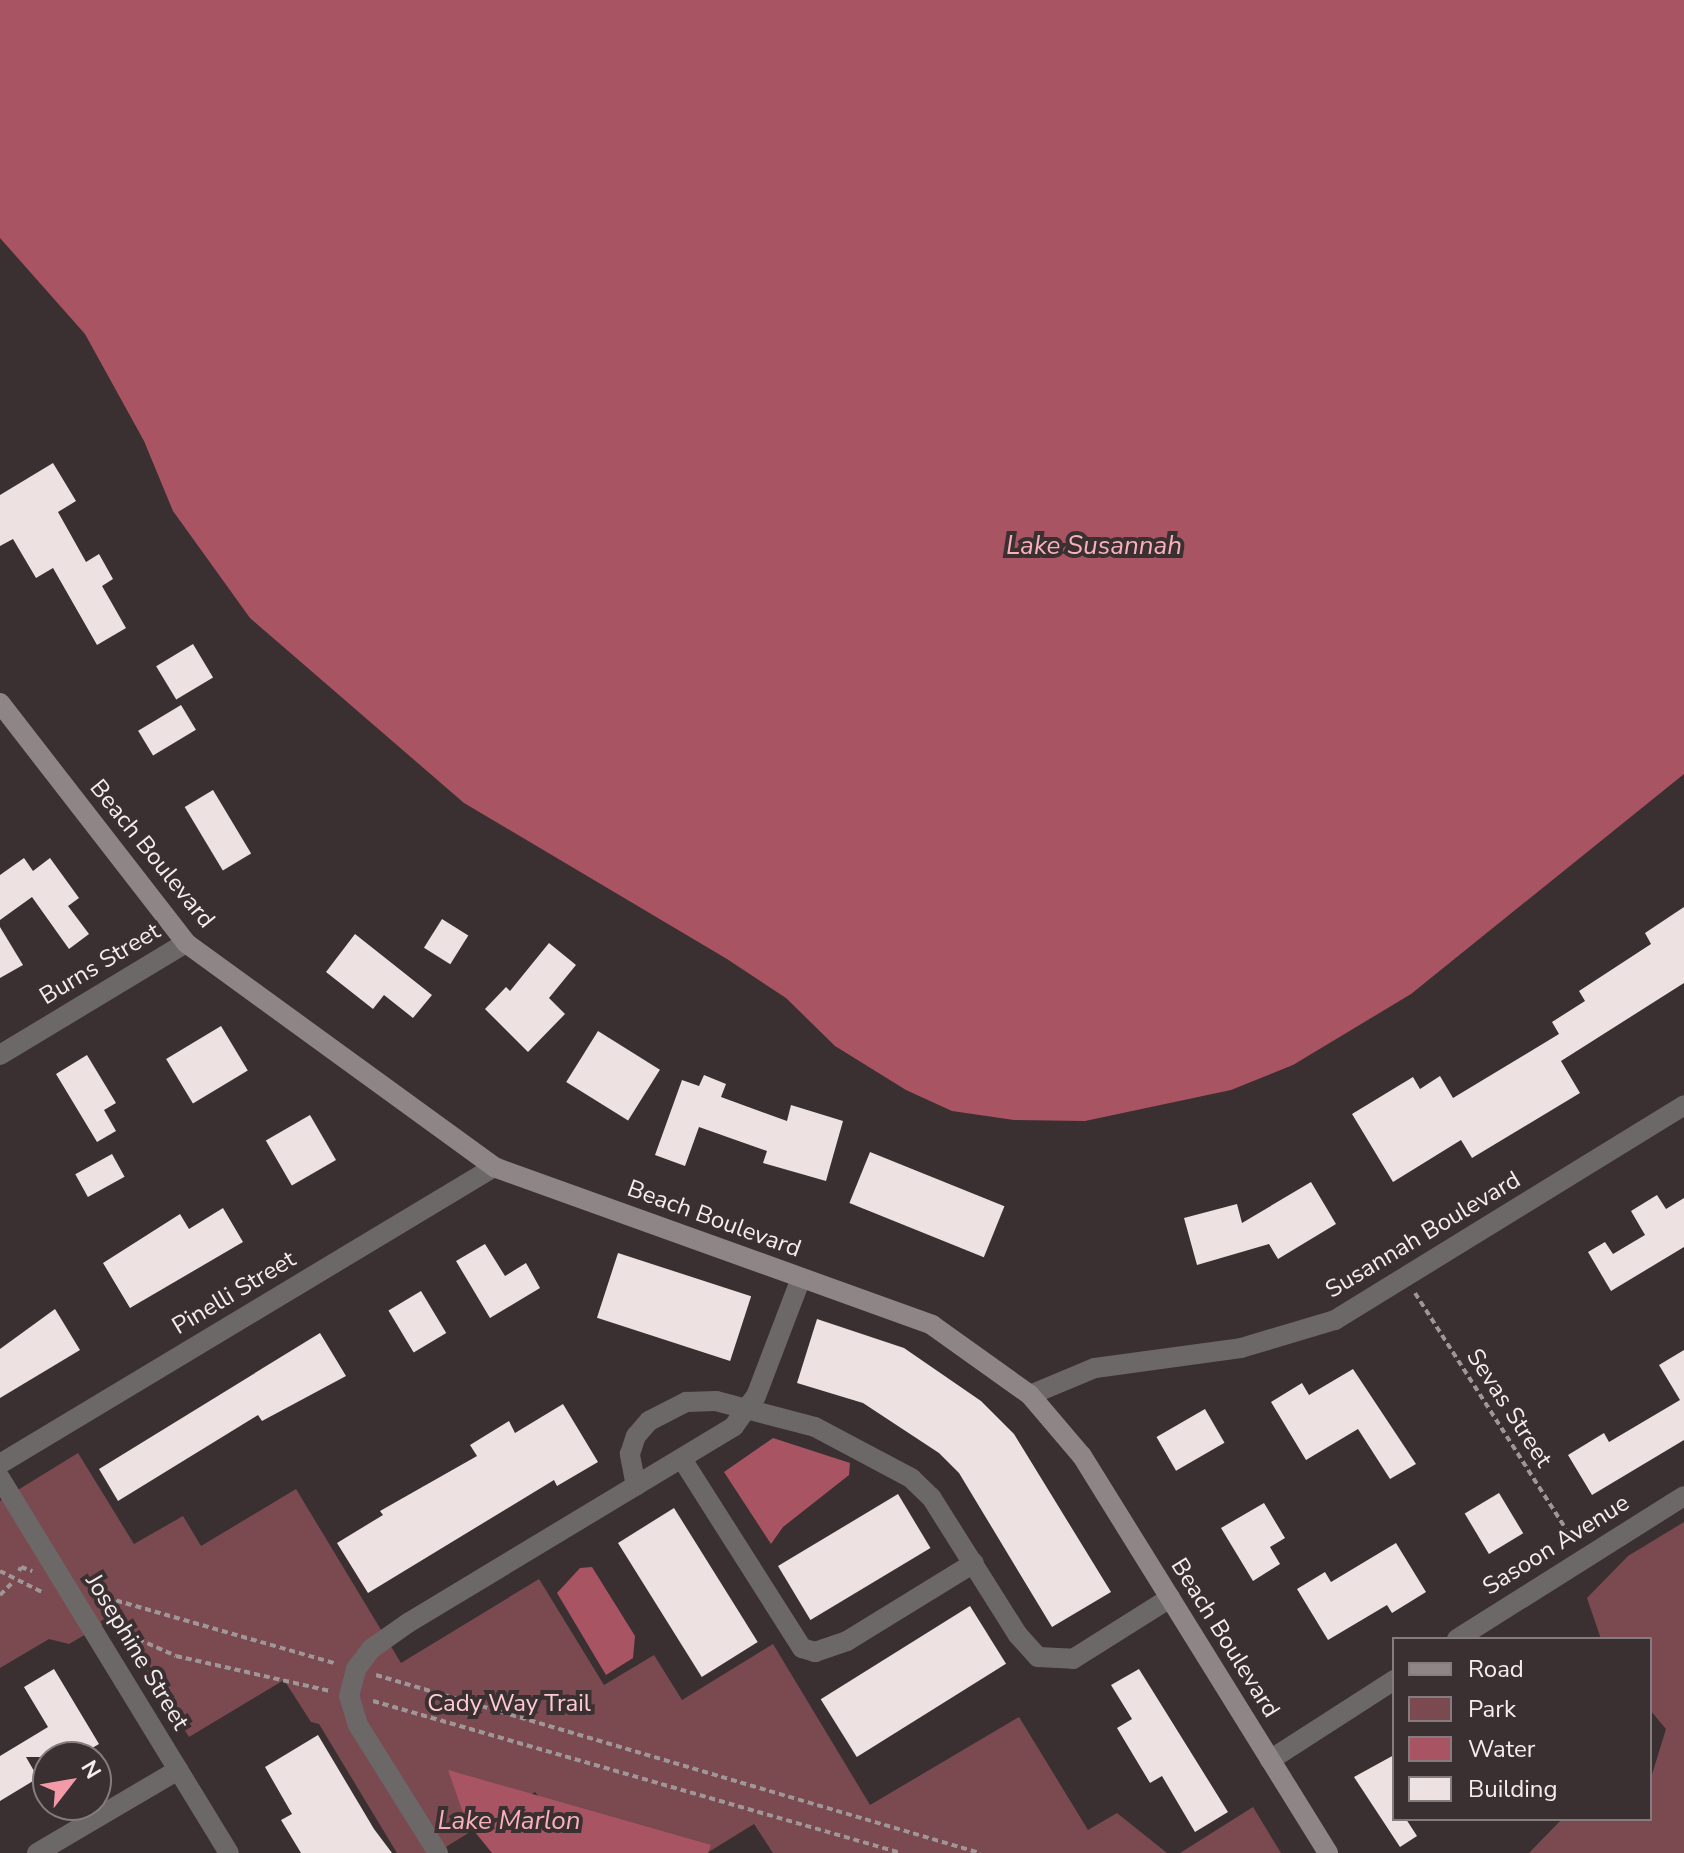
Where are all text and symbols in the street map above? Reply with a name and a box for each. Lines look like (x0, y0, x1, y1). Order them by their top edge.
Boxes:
water label: Lake Susannah (1006, 530, 1182, 562)
street label: Beach Boulevard (83, 774, 221, 934)
street label: Burns Street (35, 917, 165, 1011)
street label: Susannah Boulevard (1320, 1165, 1526, 1305)
street label: Beach Boulevard (623, 1174, 805, 1264)
street label: Pinelli Street (167, 1245, 301, 1341)
street label: Sevas Street (1460, 1343, 1558, 1473)
street label: Sasoon Avenue (1477, 1488, 1635, 1602)
street label: Beach Boulevard (1164, 1553, 1286, 1723)
street label: Josephine Street (79, 1569, 195, 1735)
legend (1392, 1637, 1652, 1821)
text: Road (1468, 1653, 1524, 1685)
park label: Cady Way Trail (427, 1690, 591, 1718)
text: Park (1468, 1693, 1516, 1725)
text: Water (1468, 1733, 1535, 1765)
north arrow (32, 1741, 112, 1821)
text: N (74, 1755, 108, 1784)
text: Building (1468, 1773, 1558, 1805)
water label: Lake Marlon (437, 1805, 581, 1837)

